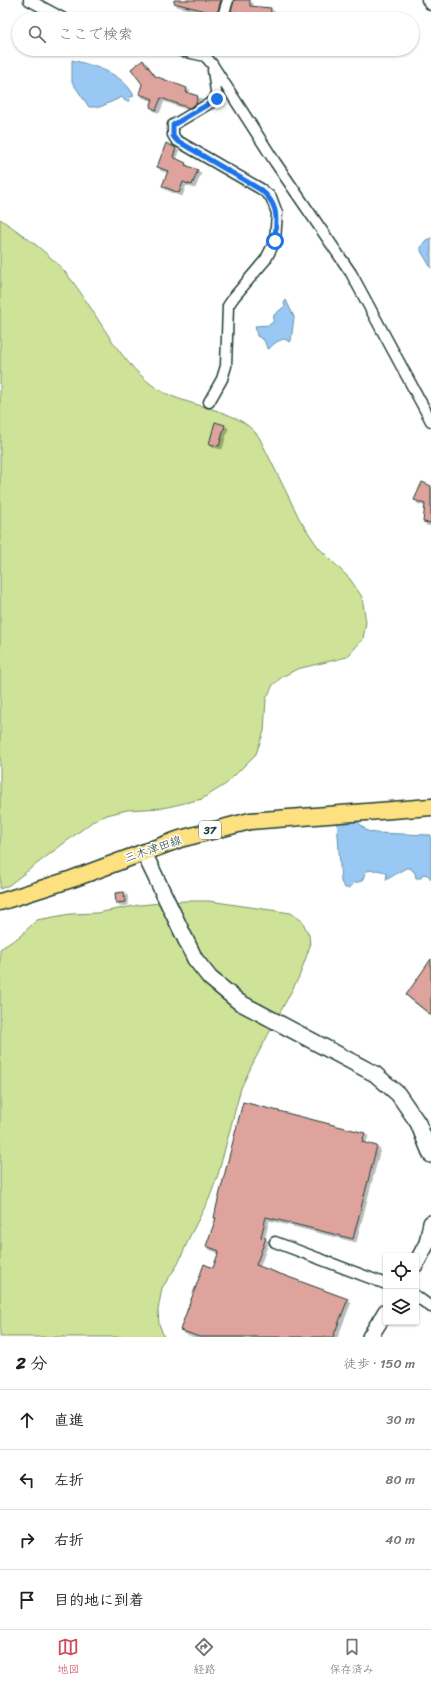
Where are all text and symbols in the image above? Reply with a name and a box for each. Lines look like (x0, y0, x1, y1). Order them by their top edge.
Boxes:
search box (12, 12, 419, 56)
text: ここで検索 (58, 21, 133, 47)
icon: search (26, 23, 48, 45)
route end (208, 90, 226, 108)
route start (266, 232, 284, 250)
road number: 37 (199, 821, 221, 839)
street label: 三木津田線 (121, 829, 185, 869)
map controls (383, 1253, 419, 1325)
button: locate (383, 1253, 419, 1289)
button: layers (383, 1289, 419, 1325)
text: 2 分 (16, 1348, 47, 1378)
text: 徒歩 · 150 m (344, 1352, 415, 1375)
text: 直進 (54, 1407, 84, 1433)
text: 30 m (386, 1408, 415, 1431)
icon: ahead (16, 1409, 38, 1431)
text: 左折 (54, 1467, 84, 1493)
text: 80 m (386, 1468, 415, 1491)
icon: left (16, 1469, 38, 1491)
text: 右折 (54, 1527, 84, 1553)
text: 40 m (385, 1528, 415, 1551)
icon: right (16, 1529, 38, 1551)
text: 目的地に到着 (54, 1587, 144, 1613)
icon: arrive (16, 1589, 38, 1611)
tab: 地図 (57, 1636, 79, 1679)
tab: 経路 (193, 1636, 215, 1679)
tab: 保存済み (330, 1636, 374, 1679)

